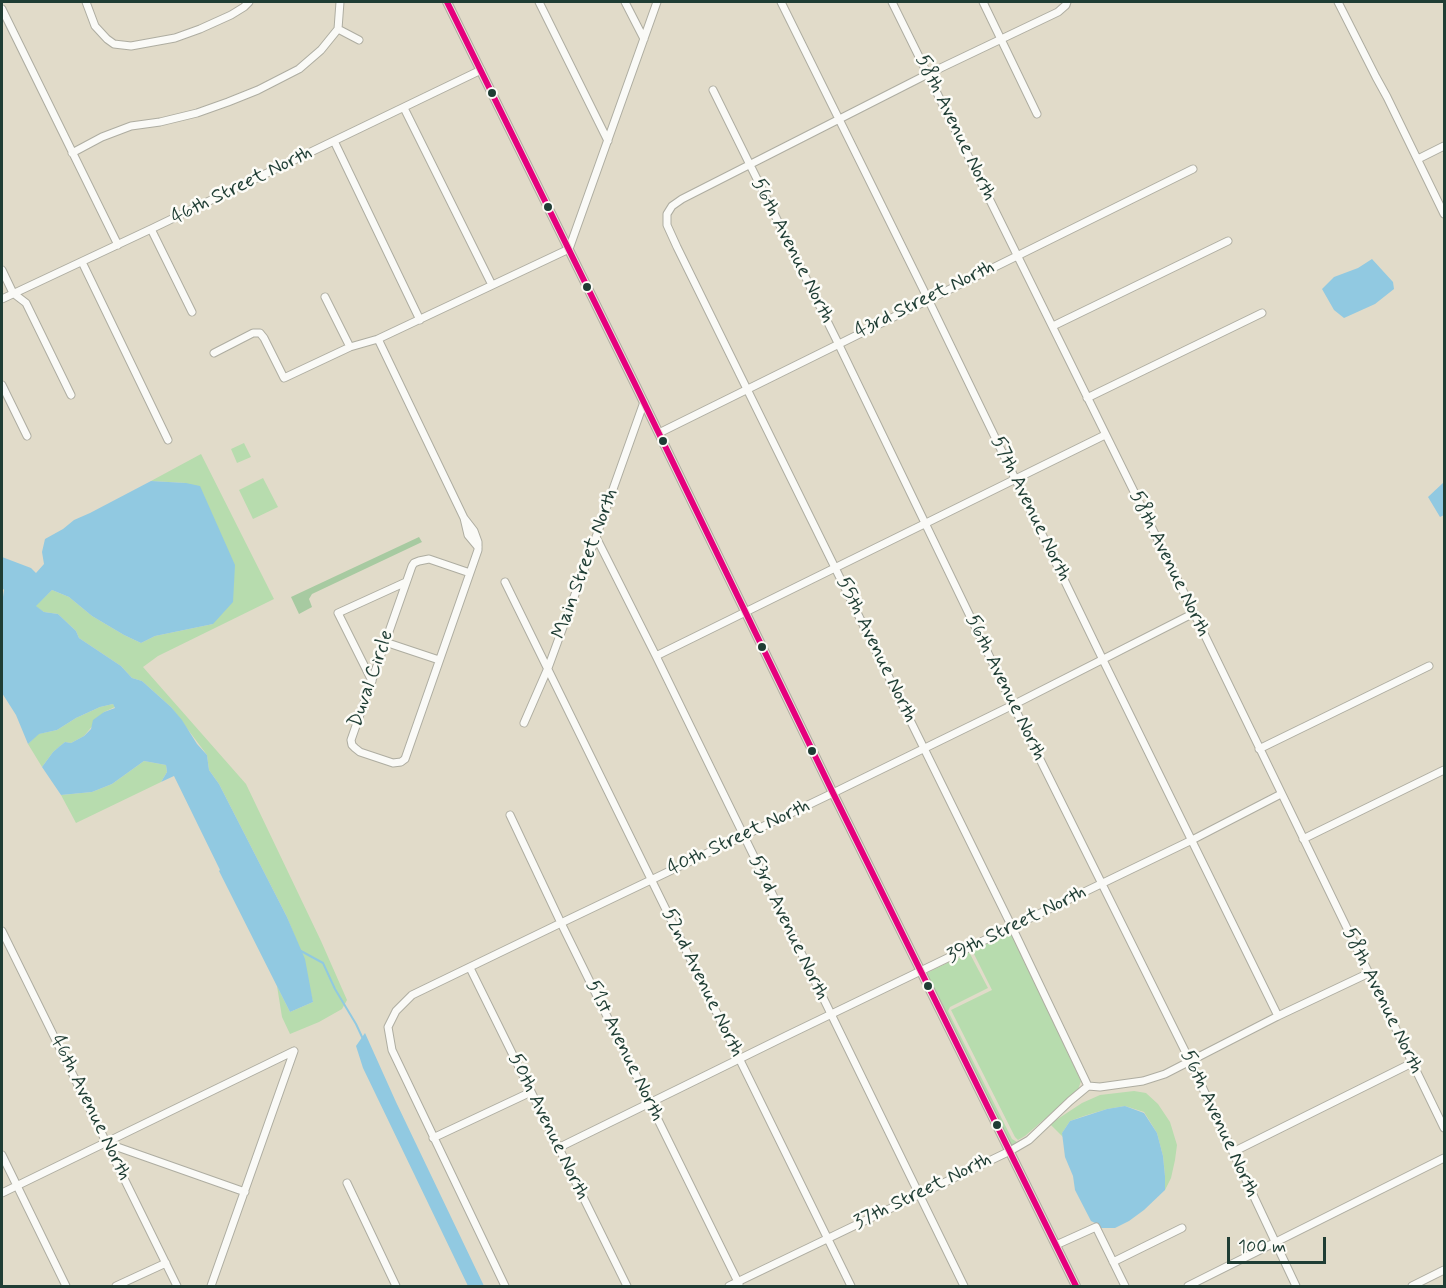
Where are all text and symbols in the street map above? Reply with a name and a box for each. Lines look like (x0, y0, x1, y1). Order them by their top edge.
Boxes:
street label: 58th Avenue North (909, 51, 1001, 205)
unlabelled marker (486, 87, 498, 99)
street label: 46th Street North (168, 141, 316, 231)
street label: 56th Avenue North (745, 174, 839, 328)
unlabelled marker (542, 201, 554, 213)
street label: 43rd Street North (851, 256, 999, 344)
unlabelled marker (581, 281, 593, 293)
street label: 57th Avenue North (984, 432, 1076, 586)
unlabelled marker (657, 435, 669, 447)
street label: Main Street North (548, 486, 624, 642)
street label: 58th Avenue North (1123, 487, 1215, 641)
street label: 55th Avenue North (830, 573, 922, 727)
street label: 56th Avenue North (959, 611, 1051, 765)
street label: Duval Circle (344, 627, 400, 731)
unlabelled marker (756, 641, 768, 653)
unlabelled marker (806, 745, 818, 757)
street label: 40th Street North (664, 794, 814, 882)
street label: 53rd Avenue North (742, 852, 834, 1004)
street label: 39th Street North (943, 881, 1091, 969)
street label: 52nd Avenue North (656, 905, 748, 1061)
street label: 58th Avenue North (1336, 924, 1428, 1078)
street label: 51st Avenue North (579, 976, 669, 1126)
unlabelled marker (922, 980, 934, 992)
street label: 46th Avenue North (44, 1031, 136, 1185)
street label: 56th Avenue North (1174, 1047, 1264, 1201)
street label: 50th Avenue North (502, 1050, 594, 1204)
unlabelled marker (991, 1119, 1003, 1131)
street label: 37th Street North (850, 1148, 996, 1236)
scale bar (1230, 1225, 1329, 1263)
text: 100 m (1238, 1235, 1286, 1259)

